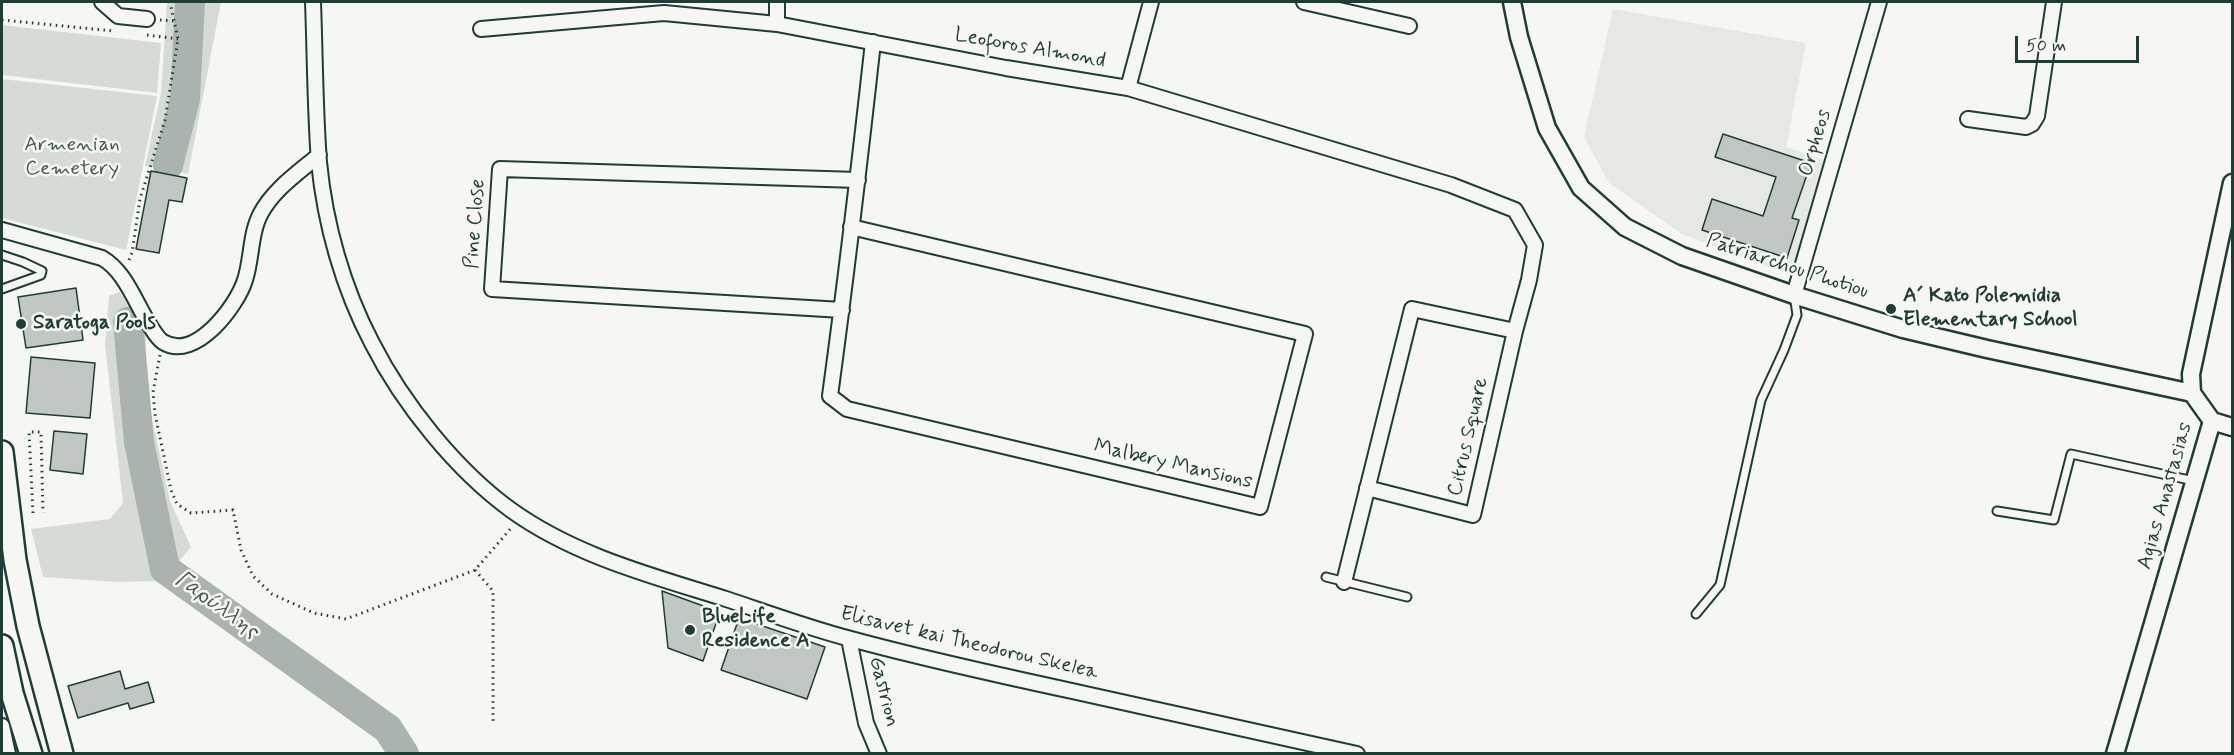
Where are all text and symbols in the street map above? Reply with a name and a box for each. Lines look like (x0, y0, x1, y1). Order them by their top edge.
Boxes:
street label: Leoforos Almond (953, 23, 1107, 75)
scale bar (2018, 24, 2142, 62)
text: 50 m (2026, 34, 2066, 58)
street label: Orpheos (1794, 107, 1838, 179)
park label: Armenian Cemetery (24, 133, 120, 183)
street label: Pine Close (460, 178, 492, 270)
street label: Patriarchou Photiou (1703, 229, 1871, 305)
place label: A´ Kato Polemidia Elementary School (1903, 284, 2078, 334)
marker: A´ Kato Polemidia Elementary School (1884, 302, 1898, 316)
place label: Saratoga Pools (33, 311, 156, 337)
marker: Saratoga Pools (14, 317, 28, 331)
street label: Citrus Square (1443, 375, 1495, 499)
street label: Agias Anastasias (2133, 420, 2199, 572)
street label: Malbery Mansions (1091, 434, 1255, 496)
water label: Γαρύλλης (169, 567, 263, 645)
street label: Elisavet kai Theodorou Skelea (838, 602, 1100, 686)
place label: BlueLife Residence A (702, 605, 810, 655)
marker: BlueLife Residence A (683, 623, 697, 637)
street label: Gastrion (862, 654, 904, 730)

